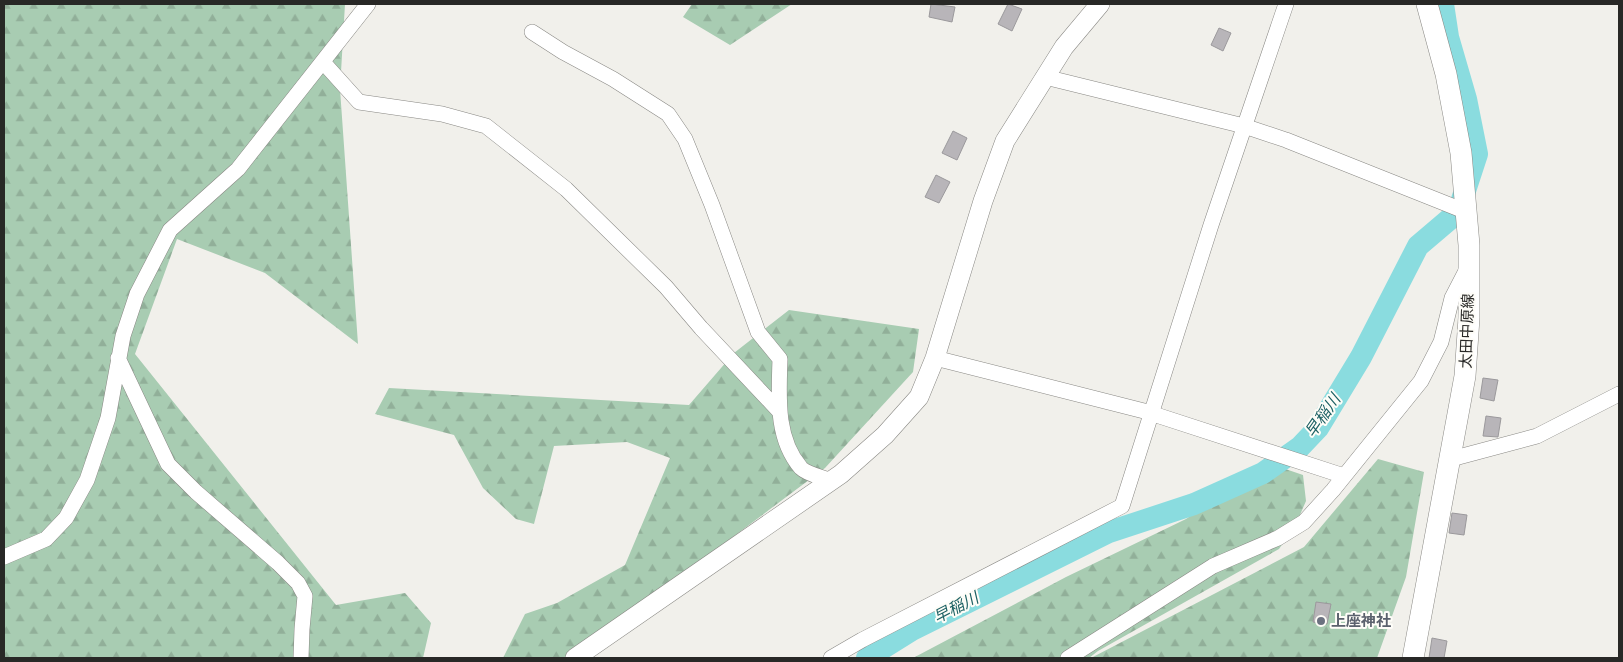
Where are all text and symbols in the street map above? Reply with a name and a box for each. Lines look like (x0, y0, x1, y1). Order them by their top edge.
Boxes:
street label: 太田中原線 (1457, 293, 1477, 369)
water label: 早稲川 (1301, 389, 1346, 441)
water label: 早稲川 (930, 587, 984, 628)
place label: 上座神社 (1331, 612, 1391, 630)
marker: 上座神社 (1315, 615, 1327, 627)

